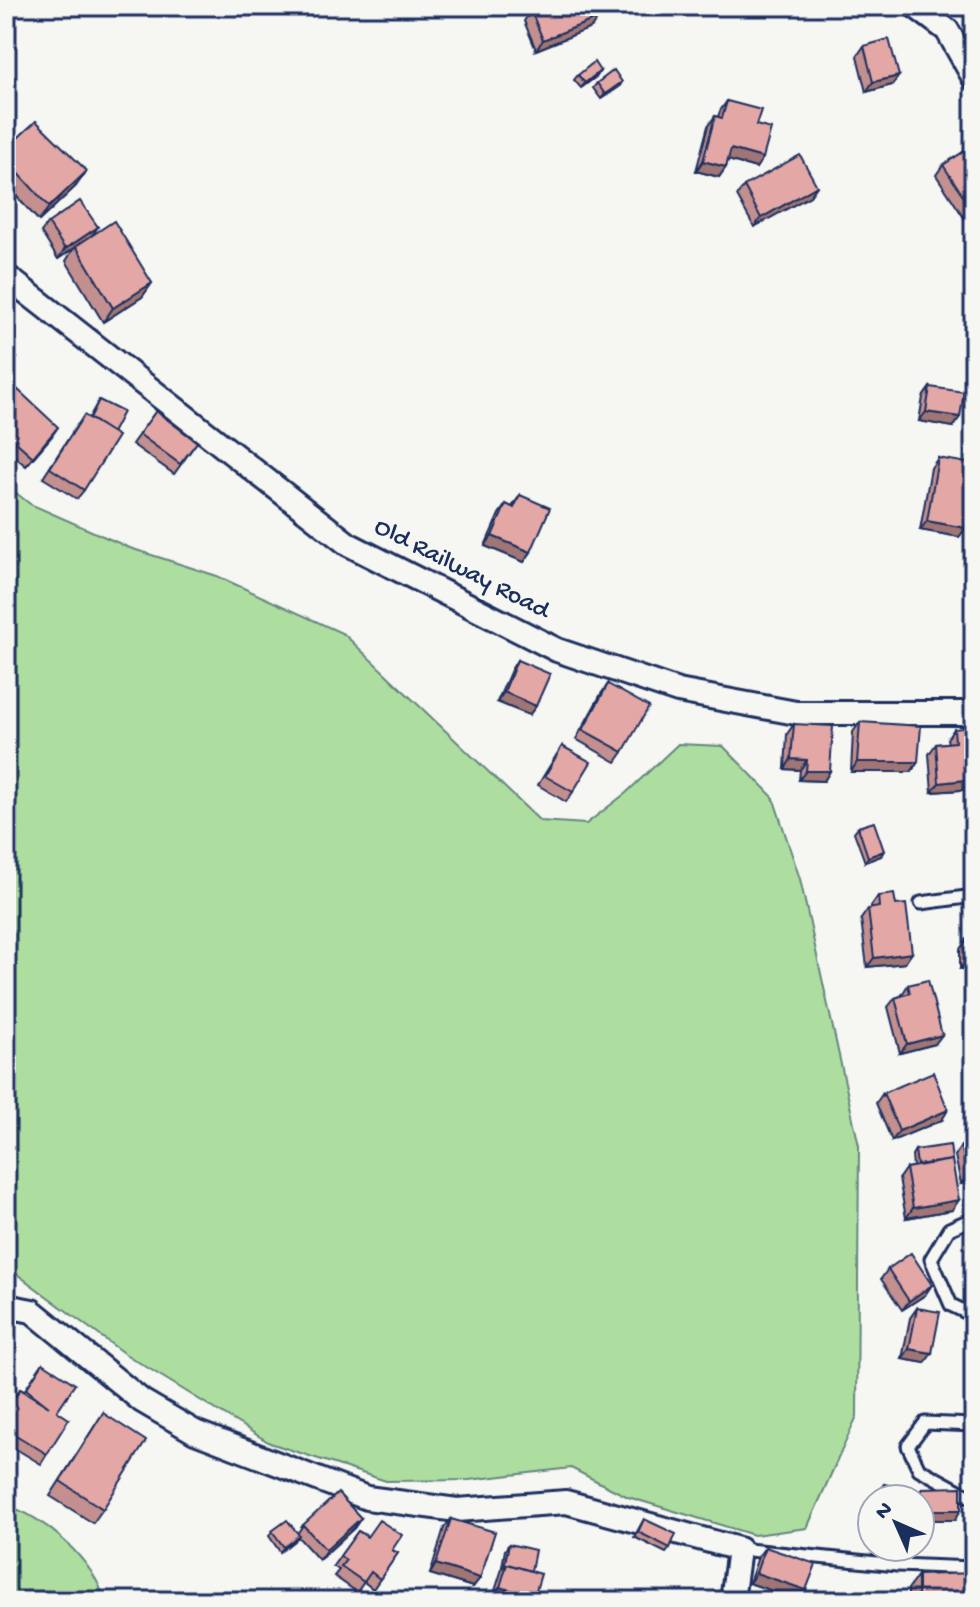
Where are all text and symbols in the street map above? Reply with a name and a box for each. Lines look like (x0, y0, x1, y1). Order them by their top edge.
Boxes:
street label: Old Railway Road (368, 512, 555, 628)
north arrow (856, 1483, 936, 1563)
text: N (870, 1497, 899, 1526)

